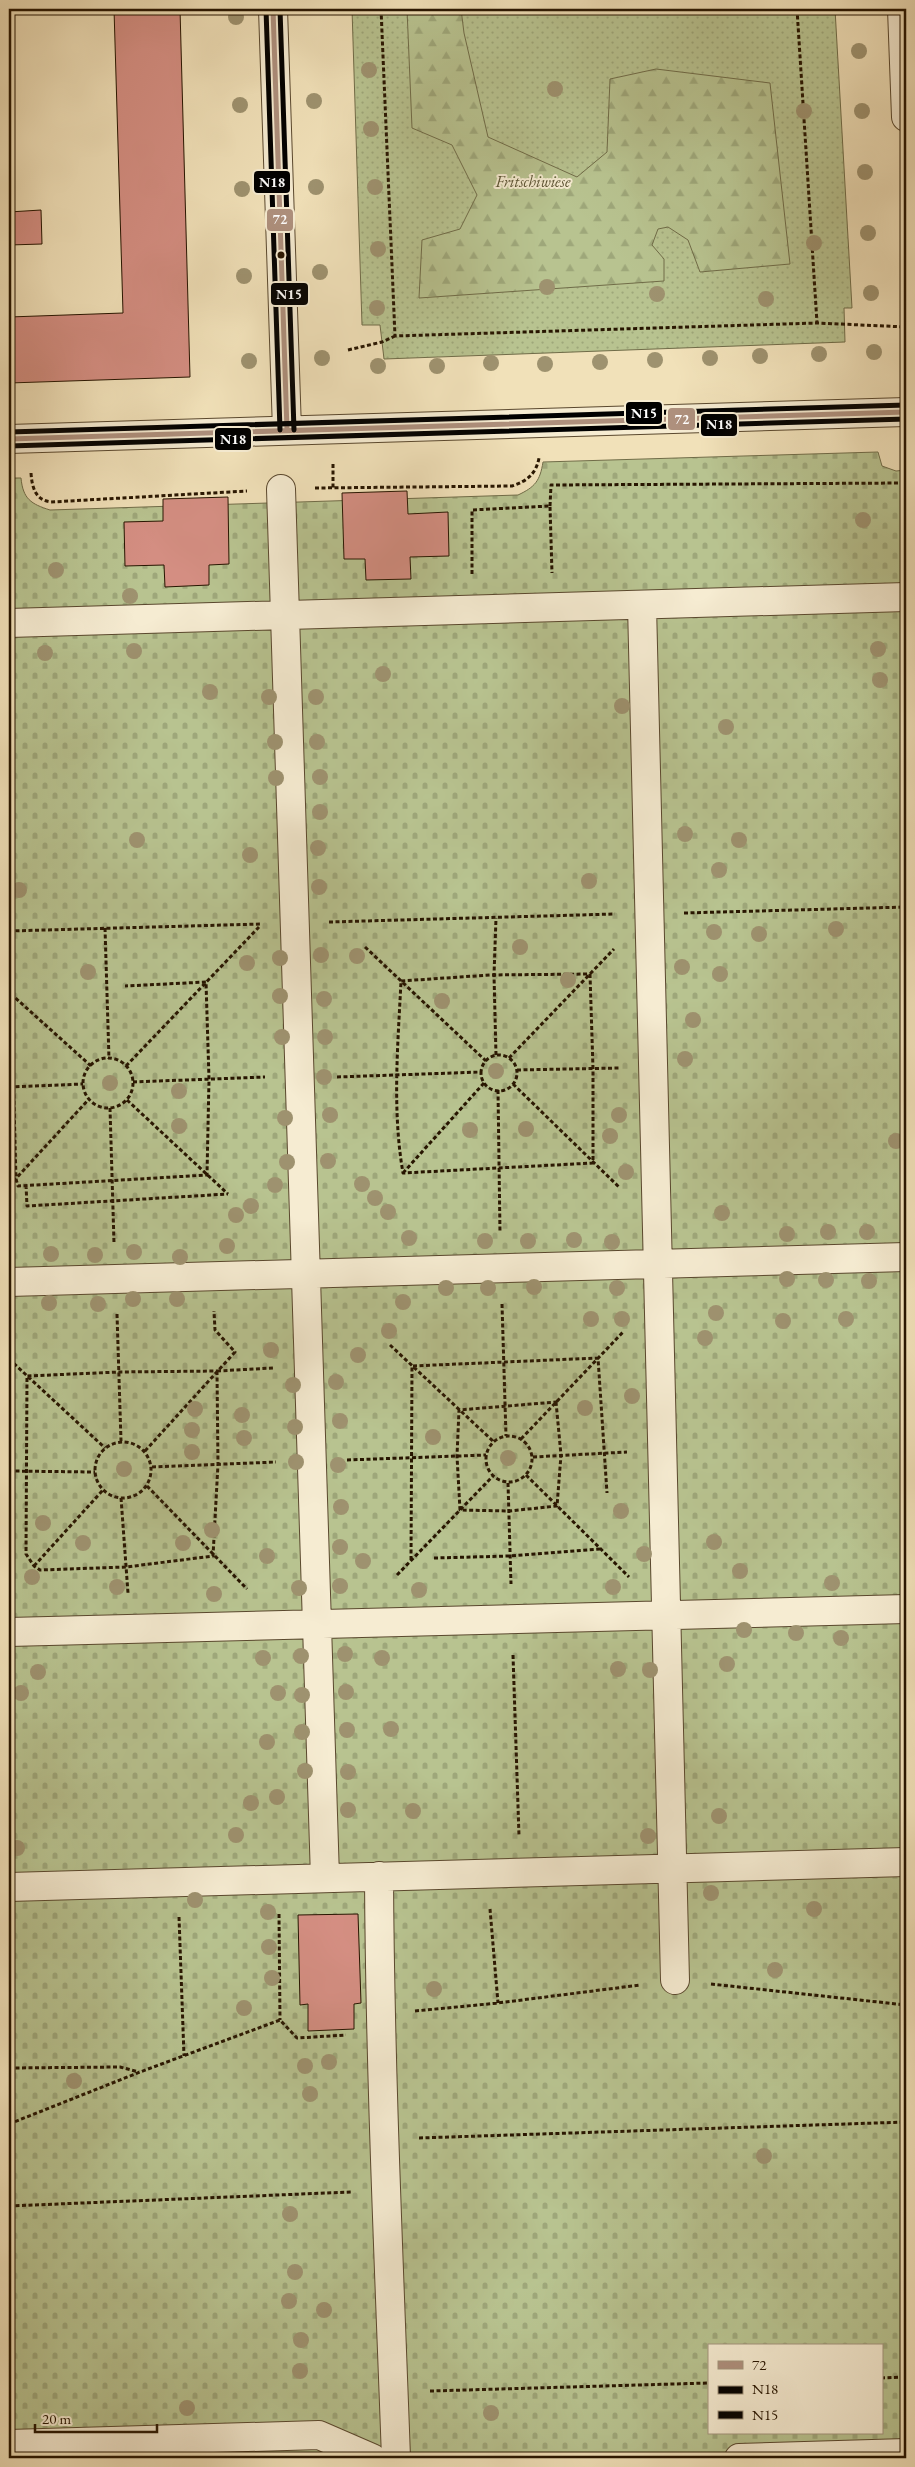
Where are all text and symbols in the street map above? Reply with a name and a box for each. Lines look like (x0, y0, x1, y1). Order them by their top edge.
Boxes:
line badge: N18 (253, 170, 291, 194)
park label: Fritschiwiese (495, 171, 571, 192)
text: N18 (259, 173, 285, 191)
line badge: 72 (266, 208, 294, 232)
text: 72 (273, 210, 288, 228)
unlabelled marker (276, 250, 286, 260)
line badge: N15 (270, 282, 309, 306)
text: N15 (276, 285, 302, 303)
line badge: N15 (625, 401, 663, 425)
text: N15 (631, 404, 657, 422)
line badge: 72 (667, 407, 696, 431)
text: 72 (675, 410, 690, 428)
line badge: N18 (700, 413, 738, 437)
text: N18 (706, 415, 732, 433)
line badge: N18 (214, 427, 252, 451)
text: N18 (220, 430, 246, 448)
legend (708, 2344, 882, 2434)
text: 72 (752, 2355, 767, 2374)
text: N18 (752, 2379, 778, 2398)
scale bar (35, 2402, 158, 2434)
text: N15 (752, 2405, 778, 2424)
text: 20 m (42, 2409, 71, 2428)

